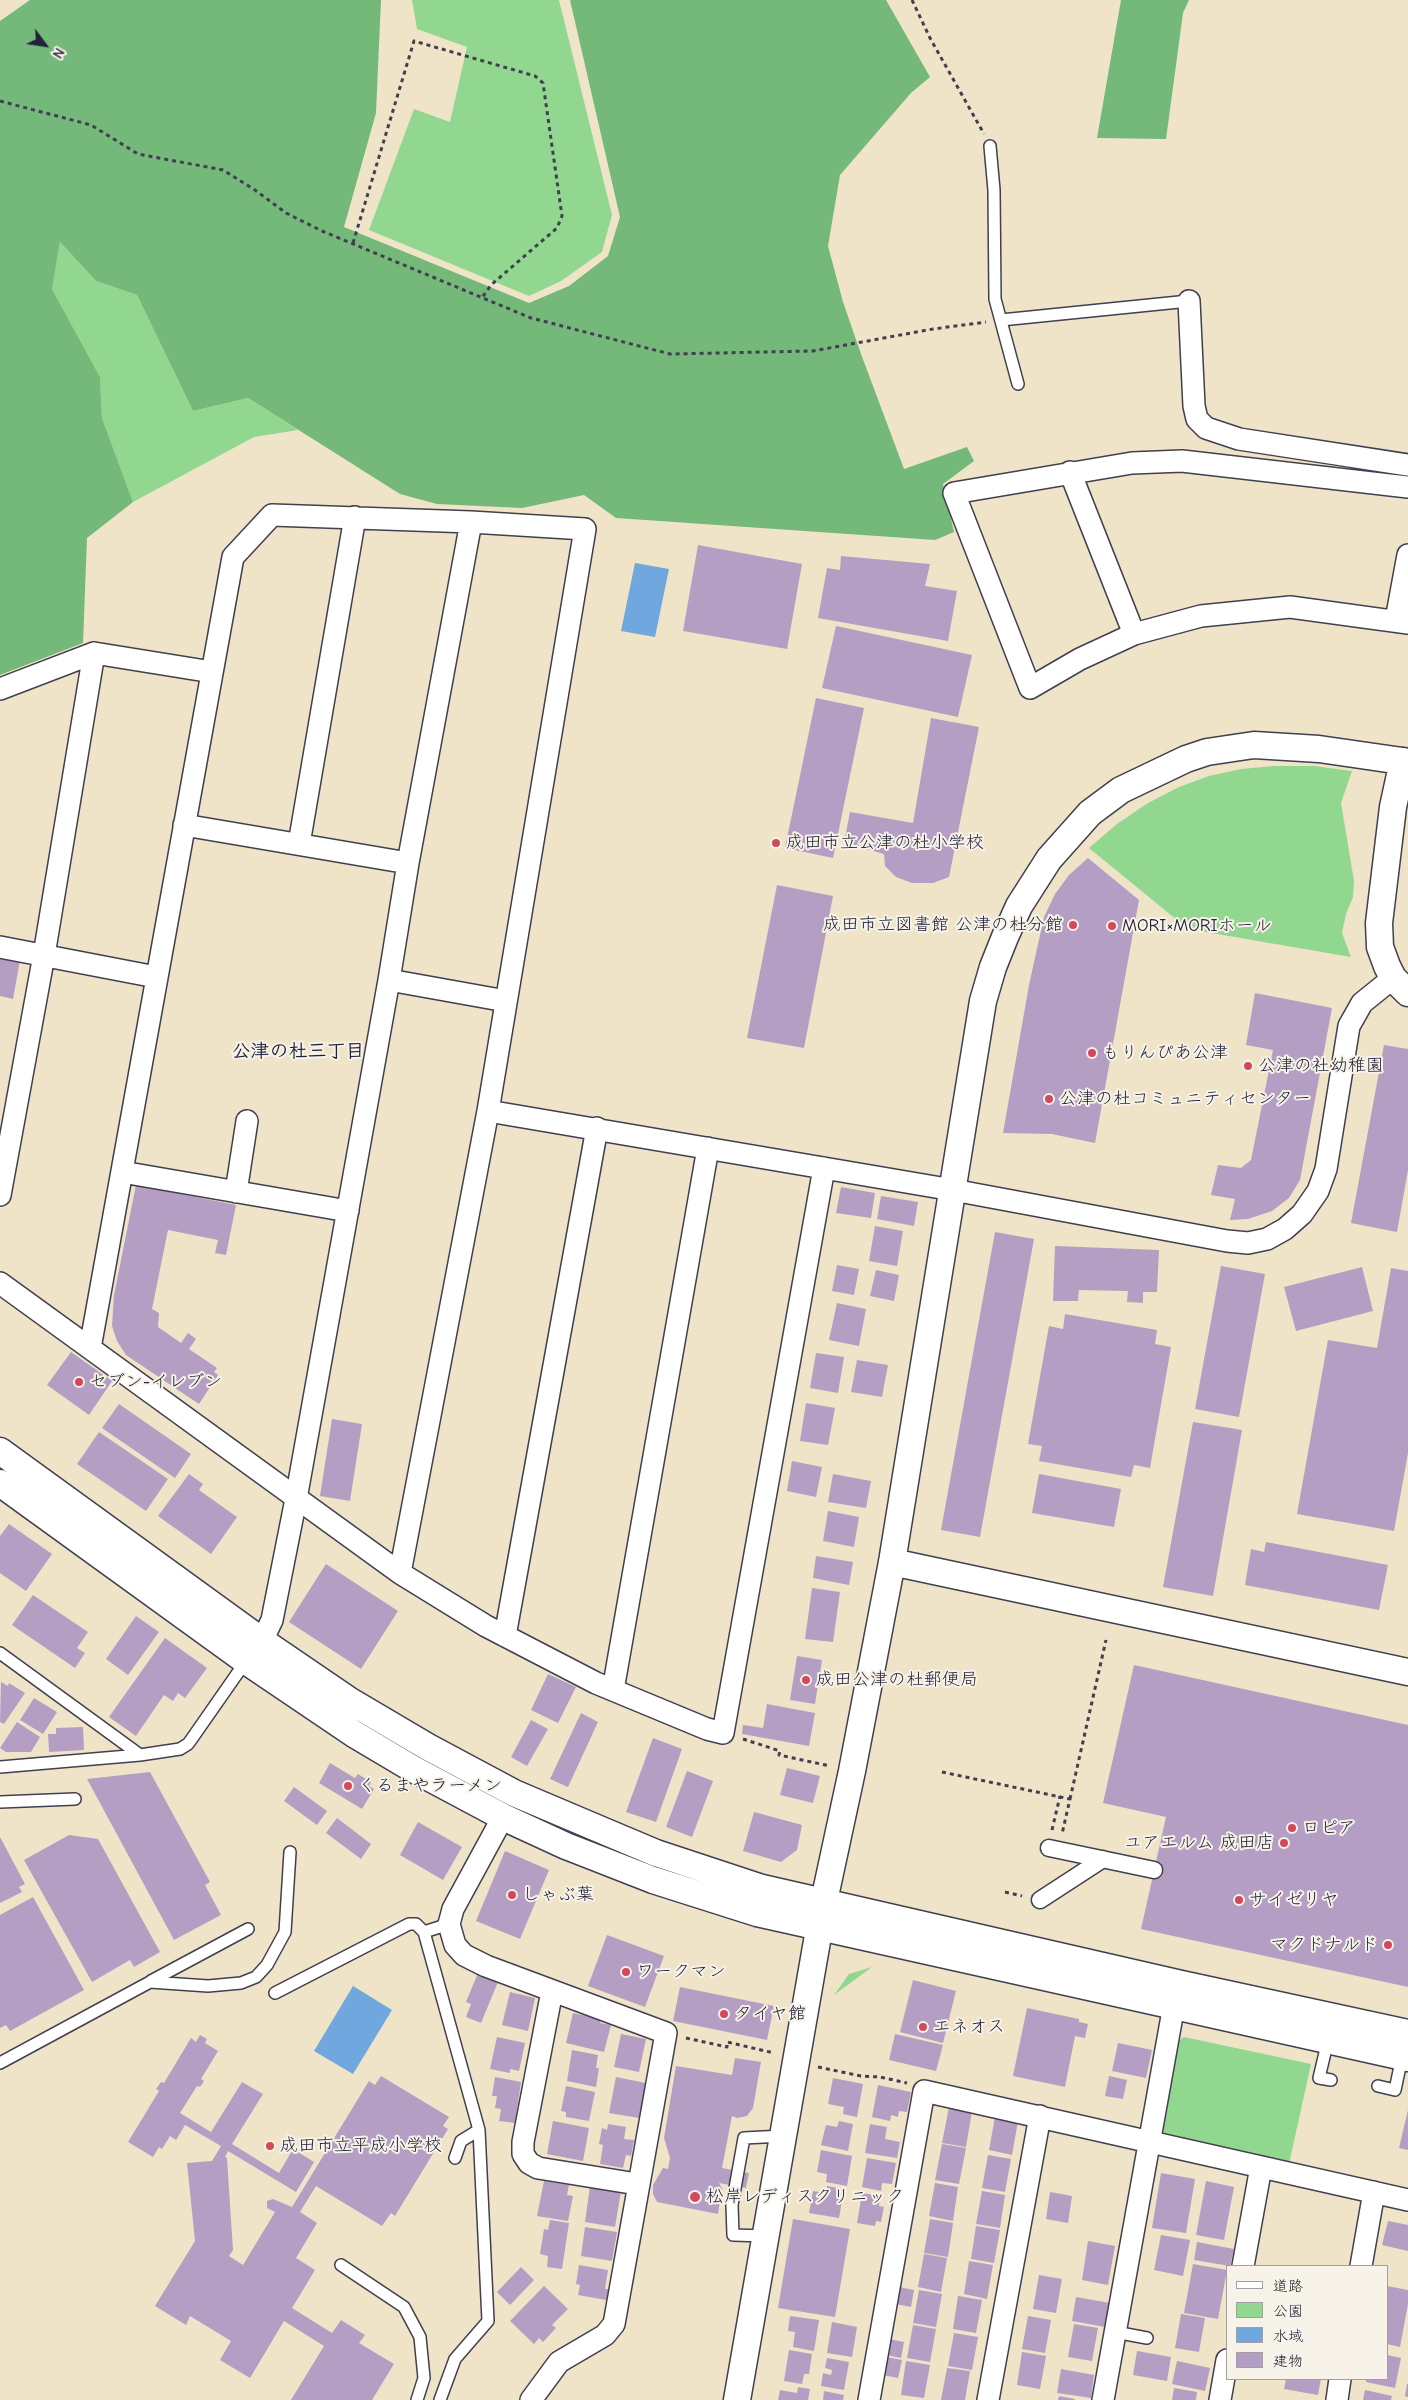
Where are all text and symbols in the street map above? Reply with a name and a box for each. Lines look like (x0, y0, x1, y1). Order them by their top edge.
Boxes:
north arrow (20, 20, 70, 70)
text: N (49, 45, 68, 61)
place label: 成田市立公津の杜小学校 (786, 832, 984, 854)
marker: 成田市立公津の杜小学校 (770, 837, 782, 849)
place label: 成田市立図書館 公津の杜分館 (823, 914, 1063, 936)
place label: MORI×MORIホール (1122, 915, 1272, 937)
marker: 成田市立図書館 公津の杜分館 (1067, 919, 1079, 931)
marker: MORI×MORIホール (1106, 920, 1118, 932)
district label: 公津の杜三丁目 (232, 1041, 364, 1063)
place label: もりんぴあ公津 (1102, 1042, 1228, 1064)
marker: もりんぴあ公津 (1086, 1047, 1098, 1059)
place label: 公津の社幼稚園 (1258, 1055, 1384, 1077)
marker: 公津の社幼稚園 (1242, 1060, 1254, 1072)
place label: 公津の杜コミュニティセンター (1059, 1088, 1311, 1110)
marker: 公津の杜コミュニティセンター (1043, 1093, 1055, 1105)
place label: セブン-イレブン (89, 1371, 222, 1393)
marker: セブン-イレブン (73, 1376, 85, 1388)
place label: 成田公津の杜郵便局 (816, 1669, 978, 1691)
marker: 成田公津の杜郵便局 (800, 1674, 812, 1686)
place label: くるまやラーメン (358, 1775, 502, 1797)
marker: くるまやラーメン (342, 1780, 354, 1792)
place label: ロピア (1302, 1817, 1356, 1839)
marker: ロピア (1286, 1822, 1298, 1834)
place label: ユアエルム 成田店 (1124, 1832, 1274, 1854)
marker: ユアエルム 成田店 (1278, 1837, 1290, 1849)
place label: しゃぶ葉 (522, 1884, 594, 1906)
marker: しゃぶ葉 (506, 1889, 518, 1901)
place label: サイゼリヤ (1249, 1889, 1339, 1911)
marker: サイゼリヤ (1233, 1894, 1245, 1906)
place label: マクドナルド (1270, 1934, 1378, 1956)
marker: マクドナルド (1382, 1939, 1394, 1951)
place label: ワークマン (636, 1961, 726, 1983)
marker: ワークマン (620, 1966, 632, 1978)
place label: タイヤ館 (734, 2003, 806, 2025)
marker: タイヤ館 (718, 2008, 730, 2020)
place label: エネオス (933, 2016, 1005, 2038)
marker: エネオス (917, 2021, 929, 2033)
place label: 成田市立平成小学校 (280, 2135, 442, 2157)
marker: 成田市立平成小学校 (264, 2140, 276, 2152)
place label: 松岸レディスクリニック (706, 2186, 904, 2208)
marker: 松岸レディスクリニック (688, 2190, 702, 2204)
legend (1226, 2265, 1388, 2380)
text: 道路 (1273, 2277, 1303, 2295)
text: 公園 (1273, 2302, 1303, 2320)
text: 水域 (1273, 2327, 1303, 2345)
text: 建物 (1273, 2352, 1303, 2370)

